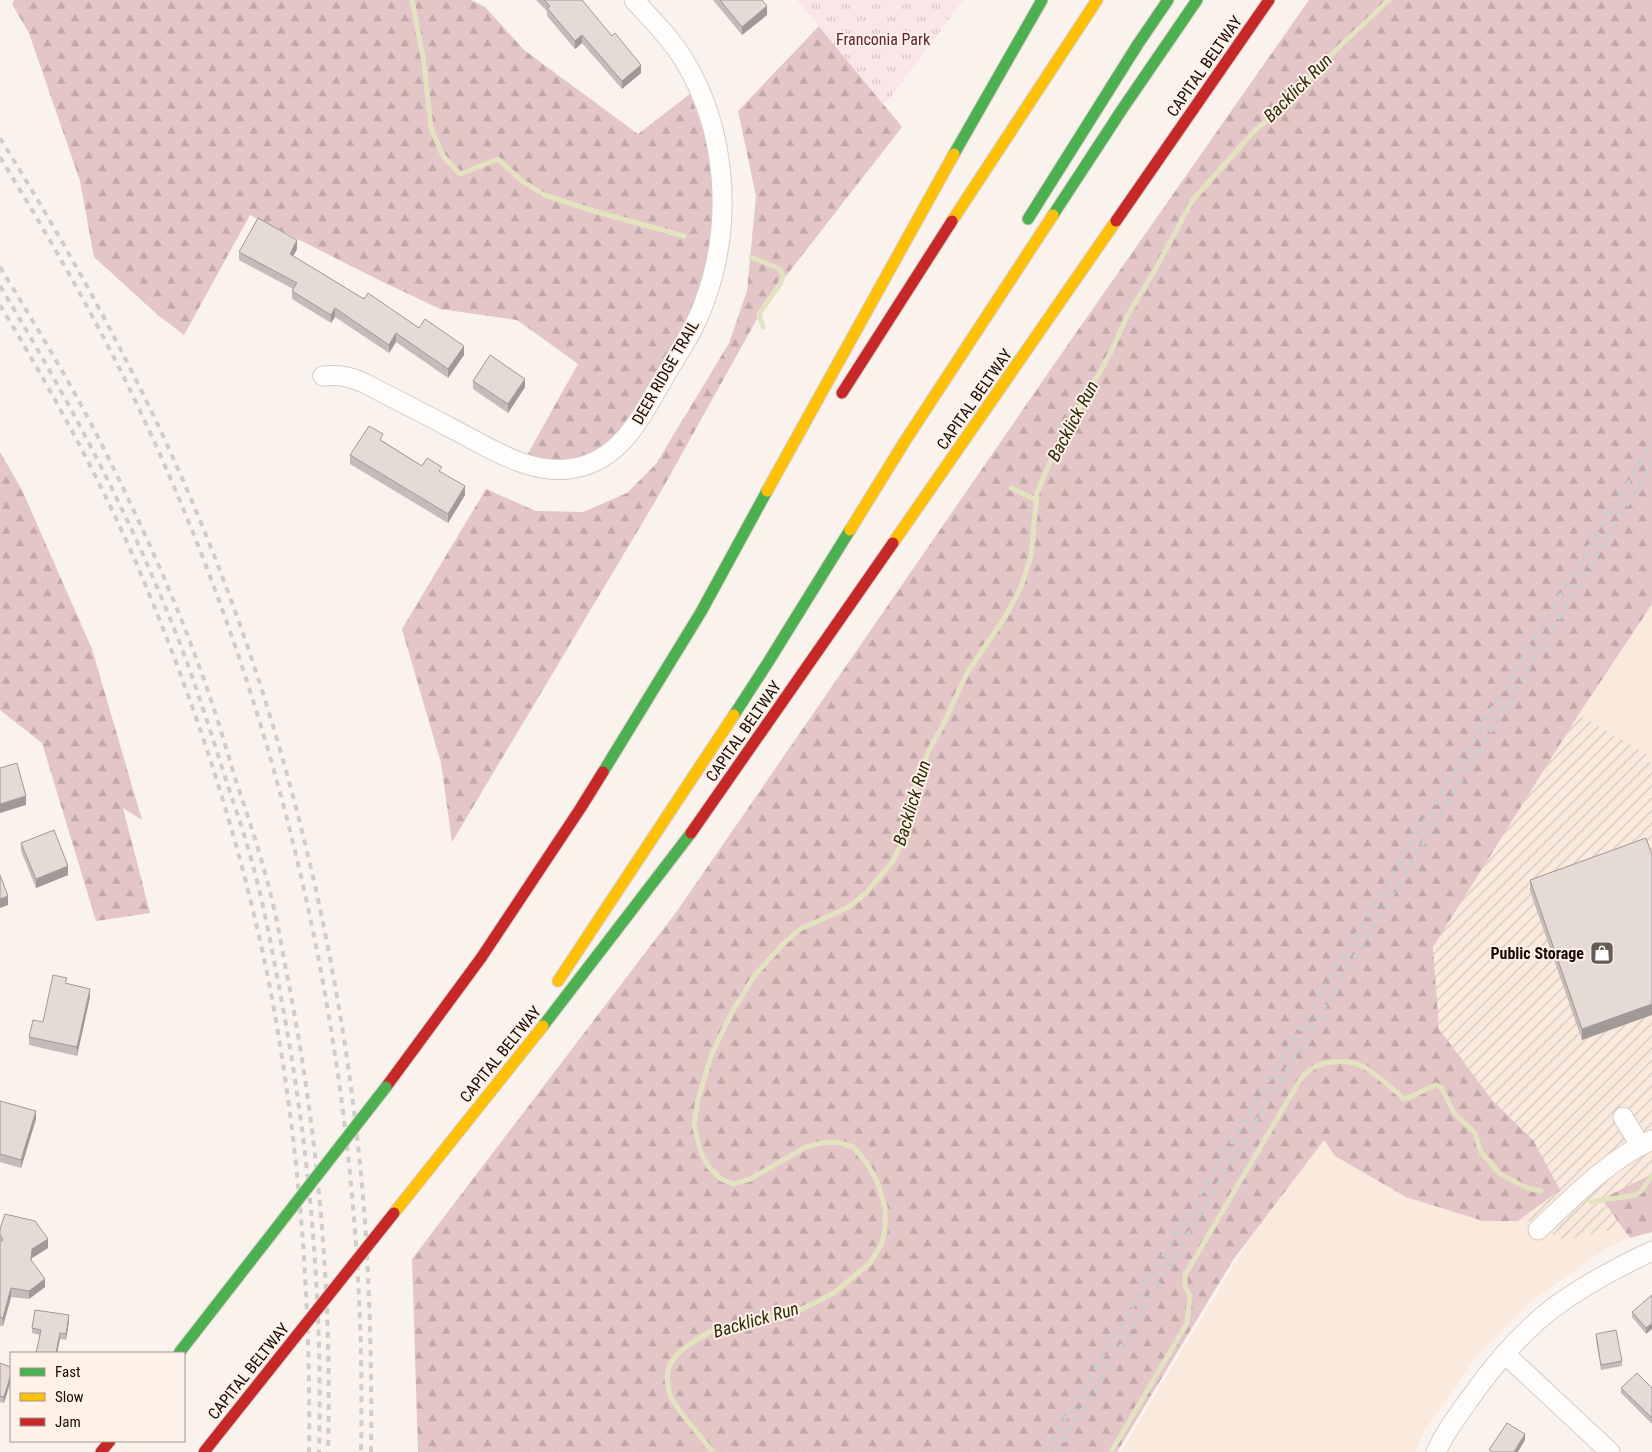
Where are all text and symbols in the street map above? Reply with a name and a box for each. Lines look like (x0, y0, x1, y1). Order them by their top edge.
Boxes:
street label: CAPITAL BELTWAY (1163, 12, 1247, 120)
park label: Franconia Park (836, 30, 931, 49)
water label: Backlick Run (1259, 49, 1336, 126)
street label: DEER RIDGE TRAIL (628, 316, 703, 428)
street label: CAPITAL BELTWAY (933, 345, 1017, 453)
water label: Backlick Run (1043, 377, 1102, 465)
street label: CAPITAL BELTWAY (702, 677, 786, 785)
water label: Backlick Run (889, 758, 934, 848)
shop icon: Public Storage (1589, 940, 1615, 966)
place label: Public Storage (1490, 944, 1584, 963)
street label: CAPITAL BELTWAY (456, 1002, 545, 1106)
water label: Backlick Run (711, 1297, 801, 1342)
street label: CAPITAL BELTWAY (204, 1319, 293, 1423)
legend (10, 1352, 185, 1442)
text: Fast (55, 1363, 80, 1381)
text: Slow (55, 1388, 84, 1406)
text: Jam (55, 1413, 81, 1431)

